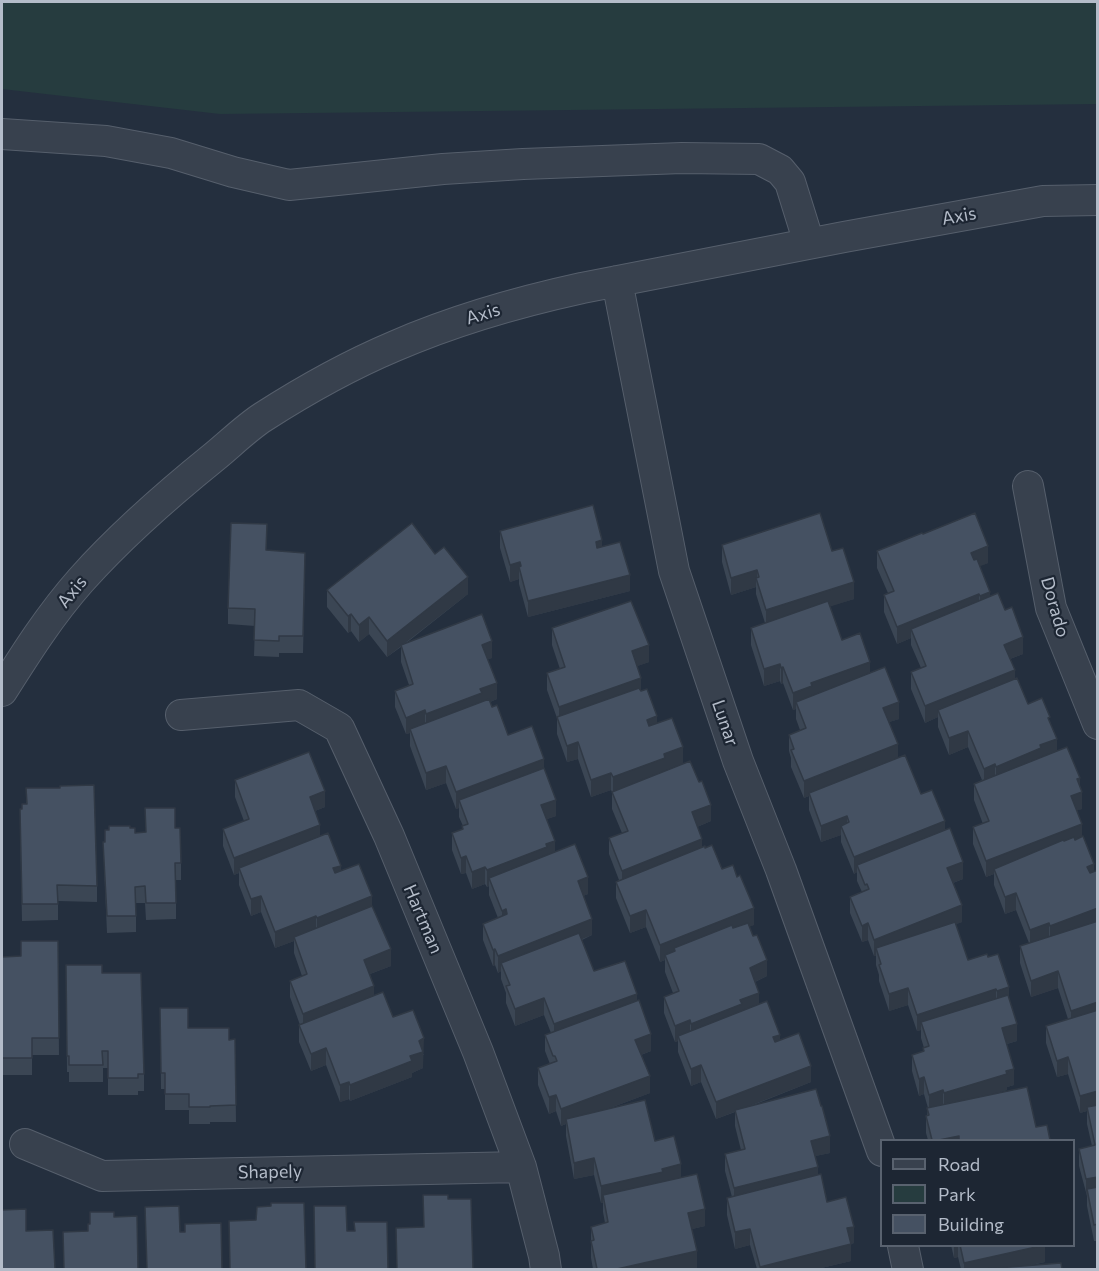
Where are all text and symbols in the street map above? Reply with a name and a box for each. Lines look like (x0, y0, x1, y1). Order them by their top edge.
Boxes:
street label: Axis (940, 202, 978, 230)
street label: Axis (463, 299, 503, 329)
street label: Axis (53, 572, 91, 612)
street label: Dorado (1036, 574, 1074, 640)
street label: Lunar (707, 697, 743, 749)
street label: Hartman (399, 881, 447, 957)
legend (880, 1139, 1075, 1247)
text: Road (938, 1153, 980, 1175)
street label: Shapely (238, 1161, 302, 1183)
text: Park (938, 1183, 976, 1205)
text: Building (938, 1213, 1004, 1235)

